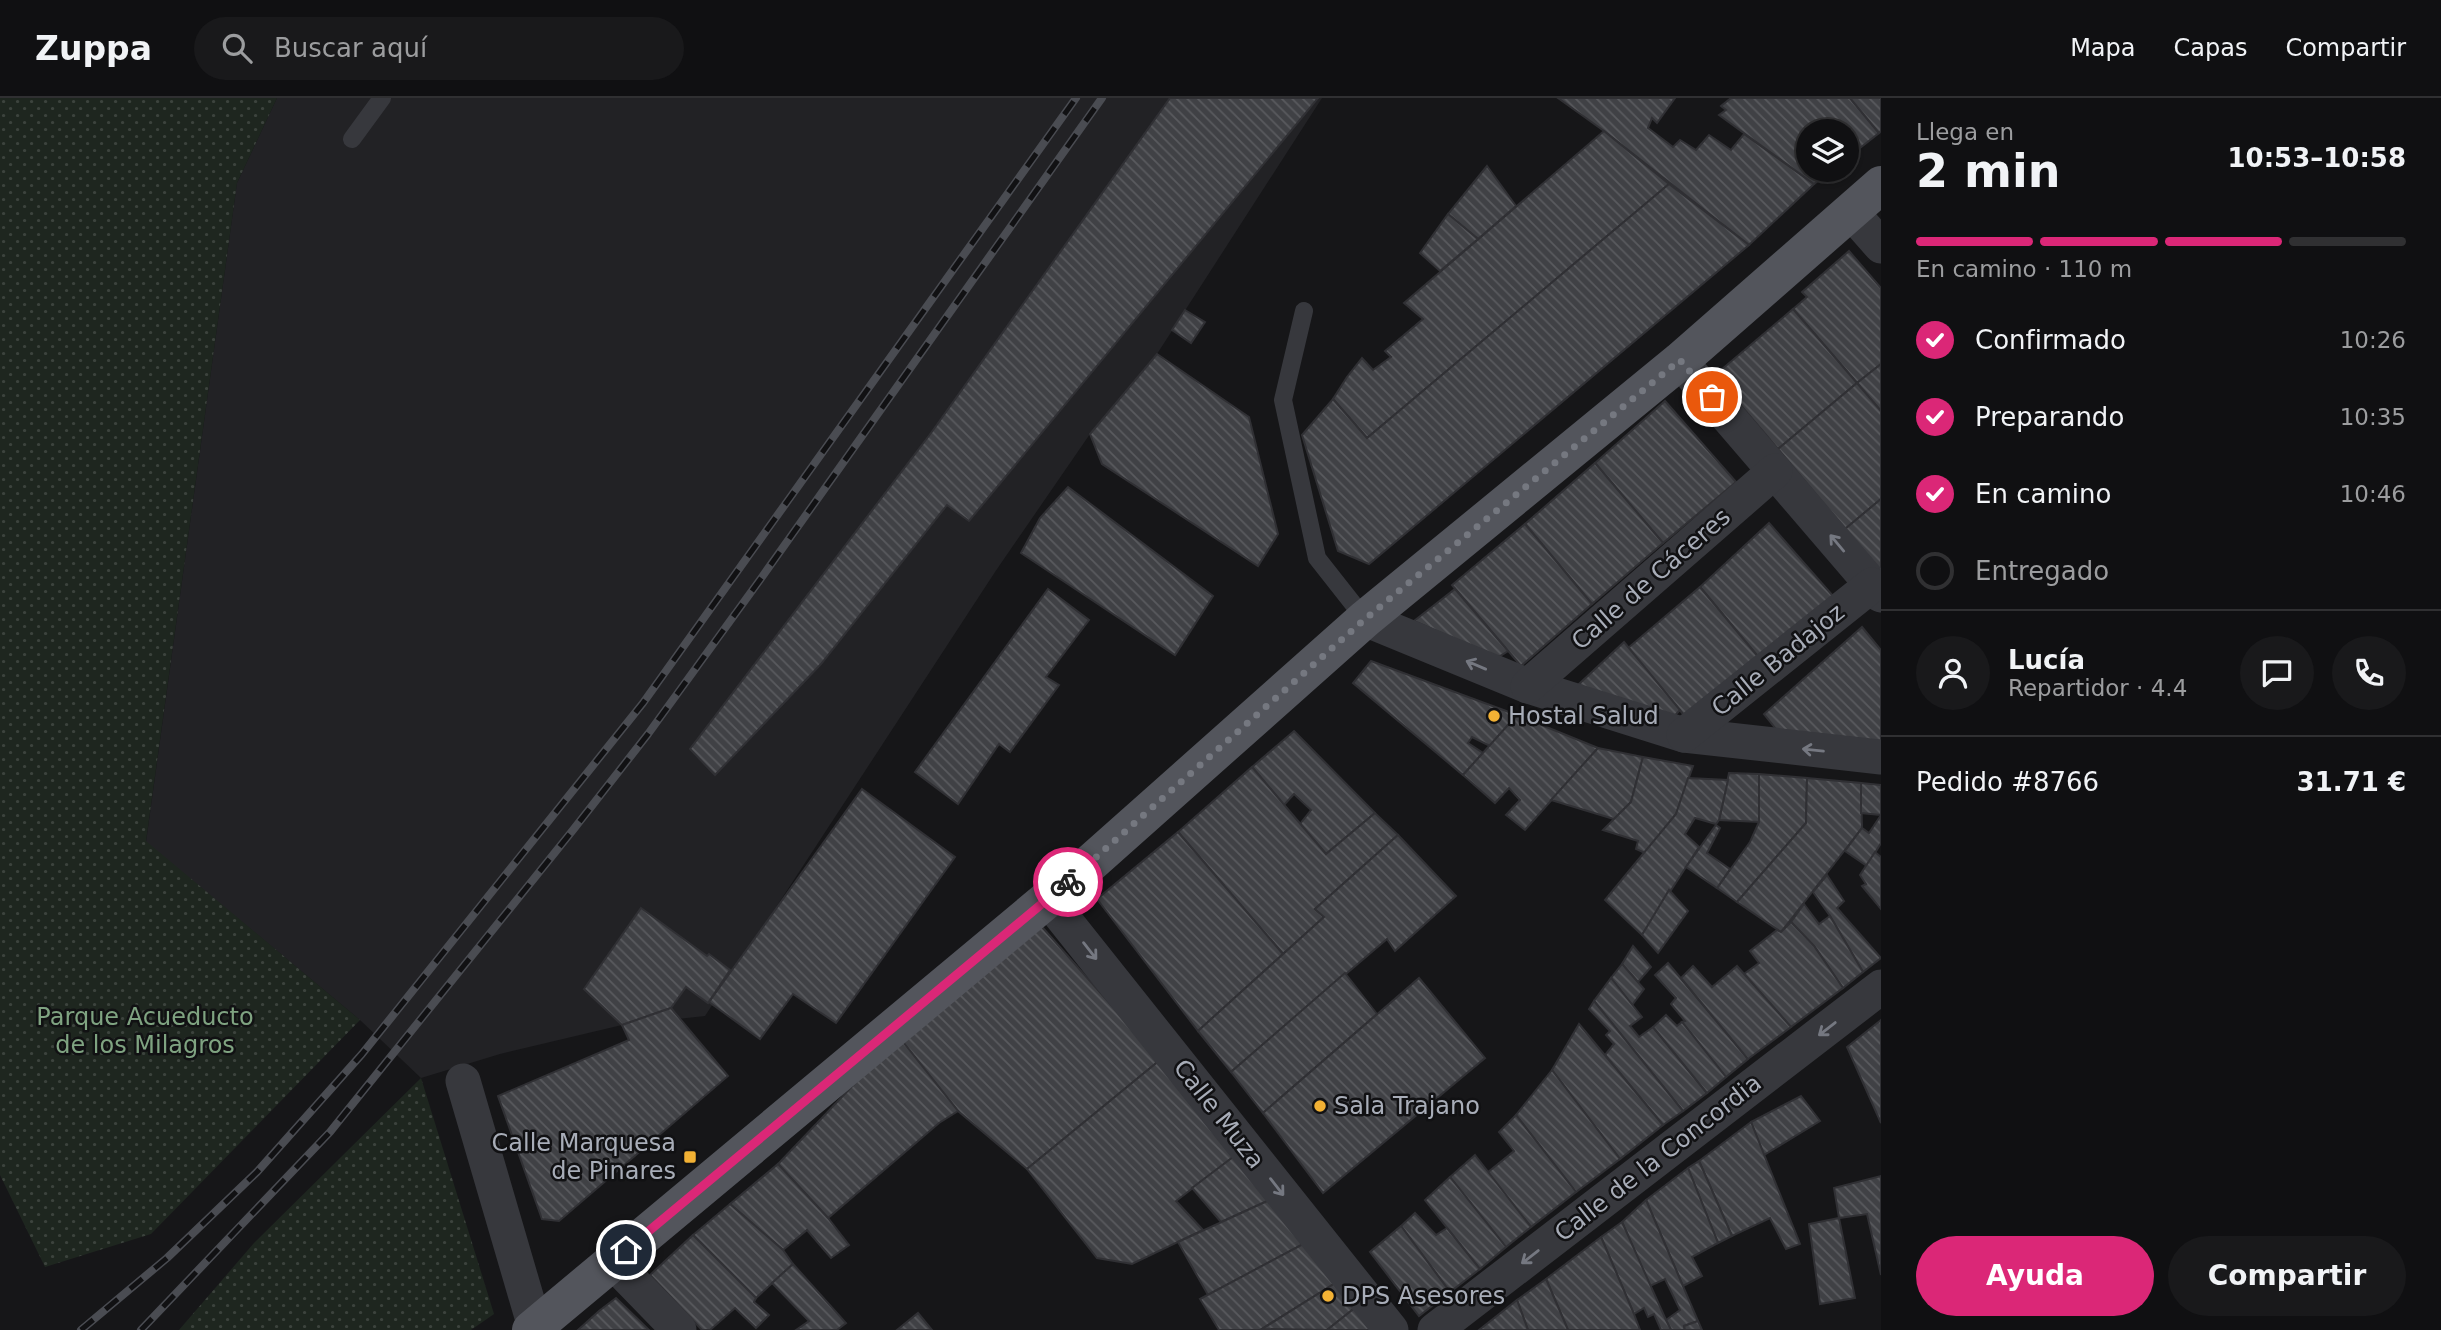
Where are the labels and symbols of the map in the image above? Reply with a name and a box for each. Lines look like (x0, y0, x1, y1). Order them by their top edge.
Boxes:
pin (1682, 367, 1742, 427)
street label: Calle de Cáceres (1566, 503, 1736, 655)
one-way arrow (1829, 535, 1845, 553)
street label: Calle Badajoz (1706, 598, 1850, 722)
one-way arrow (1465, 657, 1487, 670)
place label: Hostal Salud (1508, 702, 1659, 730)
marker: Hostal Salud (1486, 708, 1502, 724)
one-way arrow (1802, 743, 1825, 756)
courier (1033, 847, 1103, 917)
one-way arrow (1082, 942, 1098, 960)
park label: Parque Acueducto de los Milagros (36, 1003, 254, 1059)
one-way arrow (1818, 1021, 1837, 1036)
street label: Calle Muza (1168, 1054, 1270, 1174)
street label: Calle de la Concordia (1549, 1069, 1767, 1247)
place label: Sala Trajano (1334, 1092, 1480, 1120)
marker: Sala Trajano (1312, 1098, 1328, 1114)
place label: Calle Marquesa de Pinares (492, 1129, 676, 1185)
marker: Calle Marquesa de Pinares (682, 1149, 698, 1165)
one-way arrow (1270, 1177, 1285, 1195)
pin (596, 1220, 656, 1280)
one-way arrow (1521, 1249, 1540, 1264)
place label: DPS Asesores (1342, 1282, 1505, 1310)
marker: DPS Asesores (1320, 1288, 1336, 1304)

